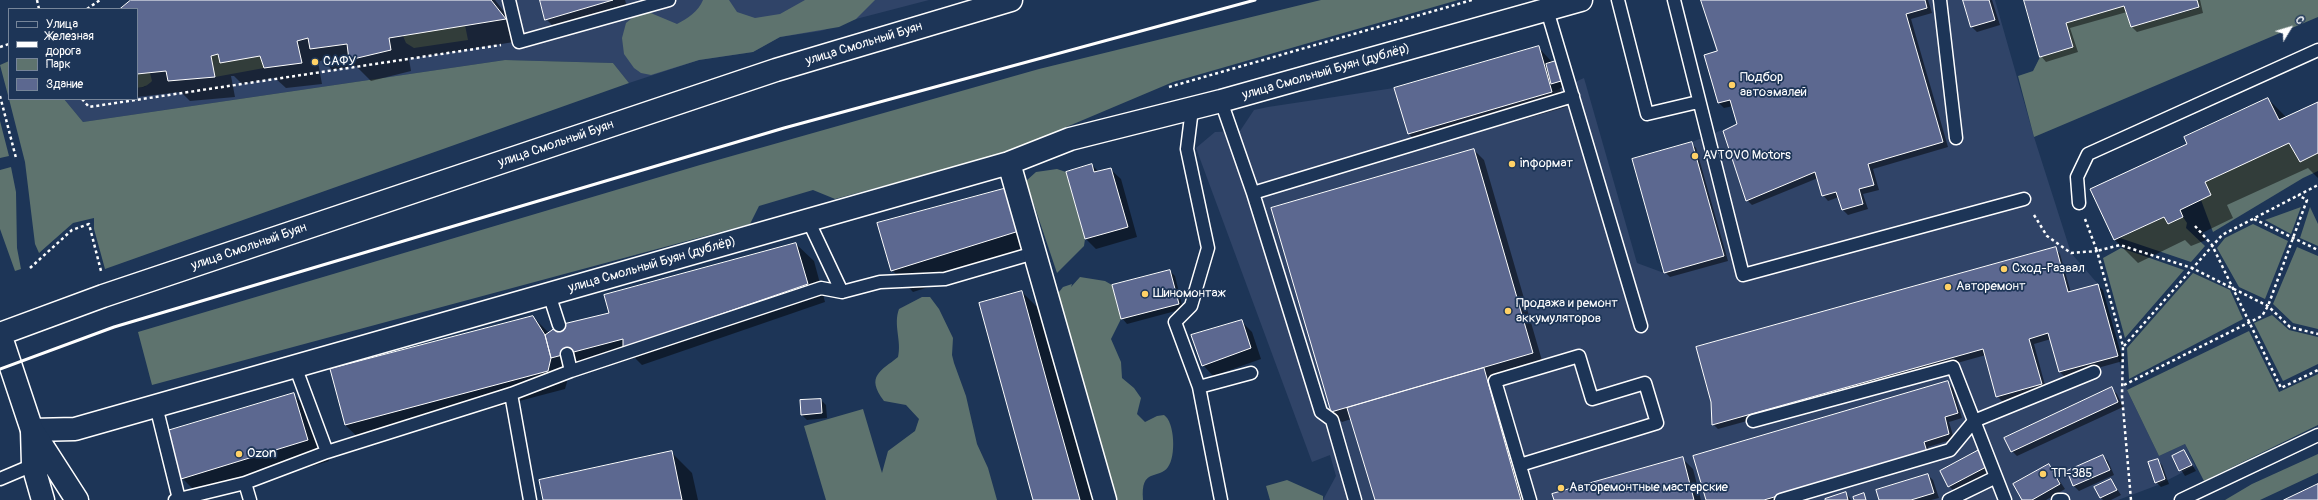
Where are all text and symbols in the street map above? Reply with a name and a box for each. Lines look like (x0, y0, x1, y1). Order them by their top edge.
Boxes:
legend (8, 8, 138, 100)
north arrow (2270, 8, 2310, 48)
text: С (2293, 14, 2307, 27)
text: Улица (46, 17, 78, 32)
street label: улица Смольный Буян (804, 19, 924, 69)
text: Железная дорога (46, 29, 94, 59)
street label: улица Смольный Буян (дублёр) (1240, 41, 1412, 103)
place label: САФУ (323, 54, 356, 70)
text: Парк (46, 57, 71, 72)
marker: САФУ (310, 57, 320, 67)
place label: Подбор автоэмалей (1740, 70, 1807, 101)
text: Здание (46, 77, 83, 92)
marker: Подбор автоэмалей (1727, 80, 1737, 90)
street label: улица Смольный Буян (496, 117, 616, 171)
place label: AVTOVO Motors (1703, 148, 1791, 164)
marker: AVTOVO Motors (1690, 151, 1700, 161)
place label: inформат (1520, 156, 1573, 172)
marker: inформат (1507, 159, 1517, 169)
street label: улица Смольный Буян (189, 220, 309, 274)
street label: улица Смольный Буян (дублёр) (566, 234, 738, 296)
place label: Сход-Развал (2012, 261, 2085, 277)
marker: Сход-Развал (1999, 264, 2009, 274)
place label: Авторемонт (1956, 279, 2025, 295)
marker: Авторемонт (1943, 282, 1953, 292)
place label: Шиномонтаж (1153, 286, 1226, 302)
marker: Шиномонтаж (1140, 289, 1150, 299)
place label: Продажа и ремонт аккумуляторов (1516, 296, 1618, 327)
marker: Продажа и ремонт аккумуляторов (1503, 306, 1513, 316)
place label: Ozon (247, 446, 276, 462)
marker: Ozon (234, 449, 244, 459)
place label: ТП-385 (2051, 466, 2092, 482)
marker: ТП-385 (2038, 469, 2048, 479)
place label: Авторемонтные мастерские (1569, 480, 1728, 496)
marker: Авторемонтные мастерские (1556, 483, 1566, 493)

